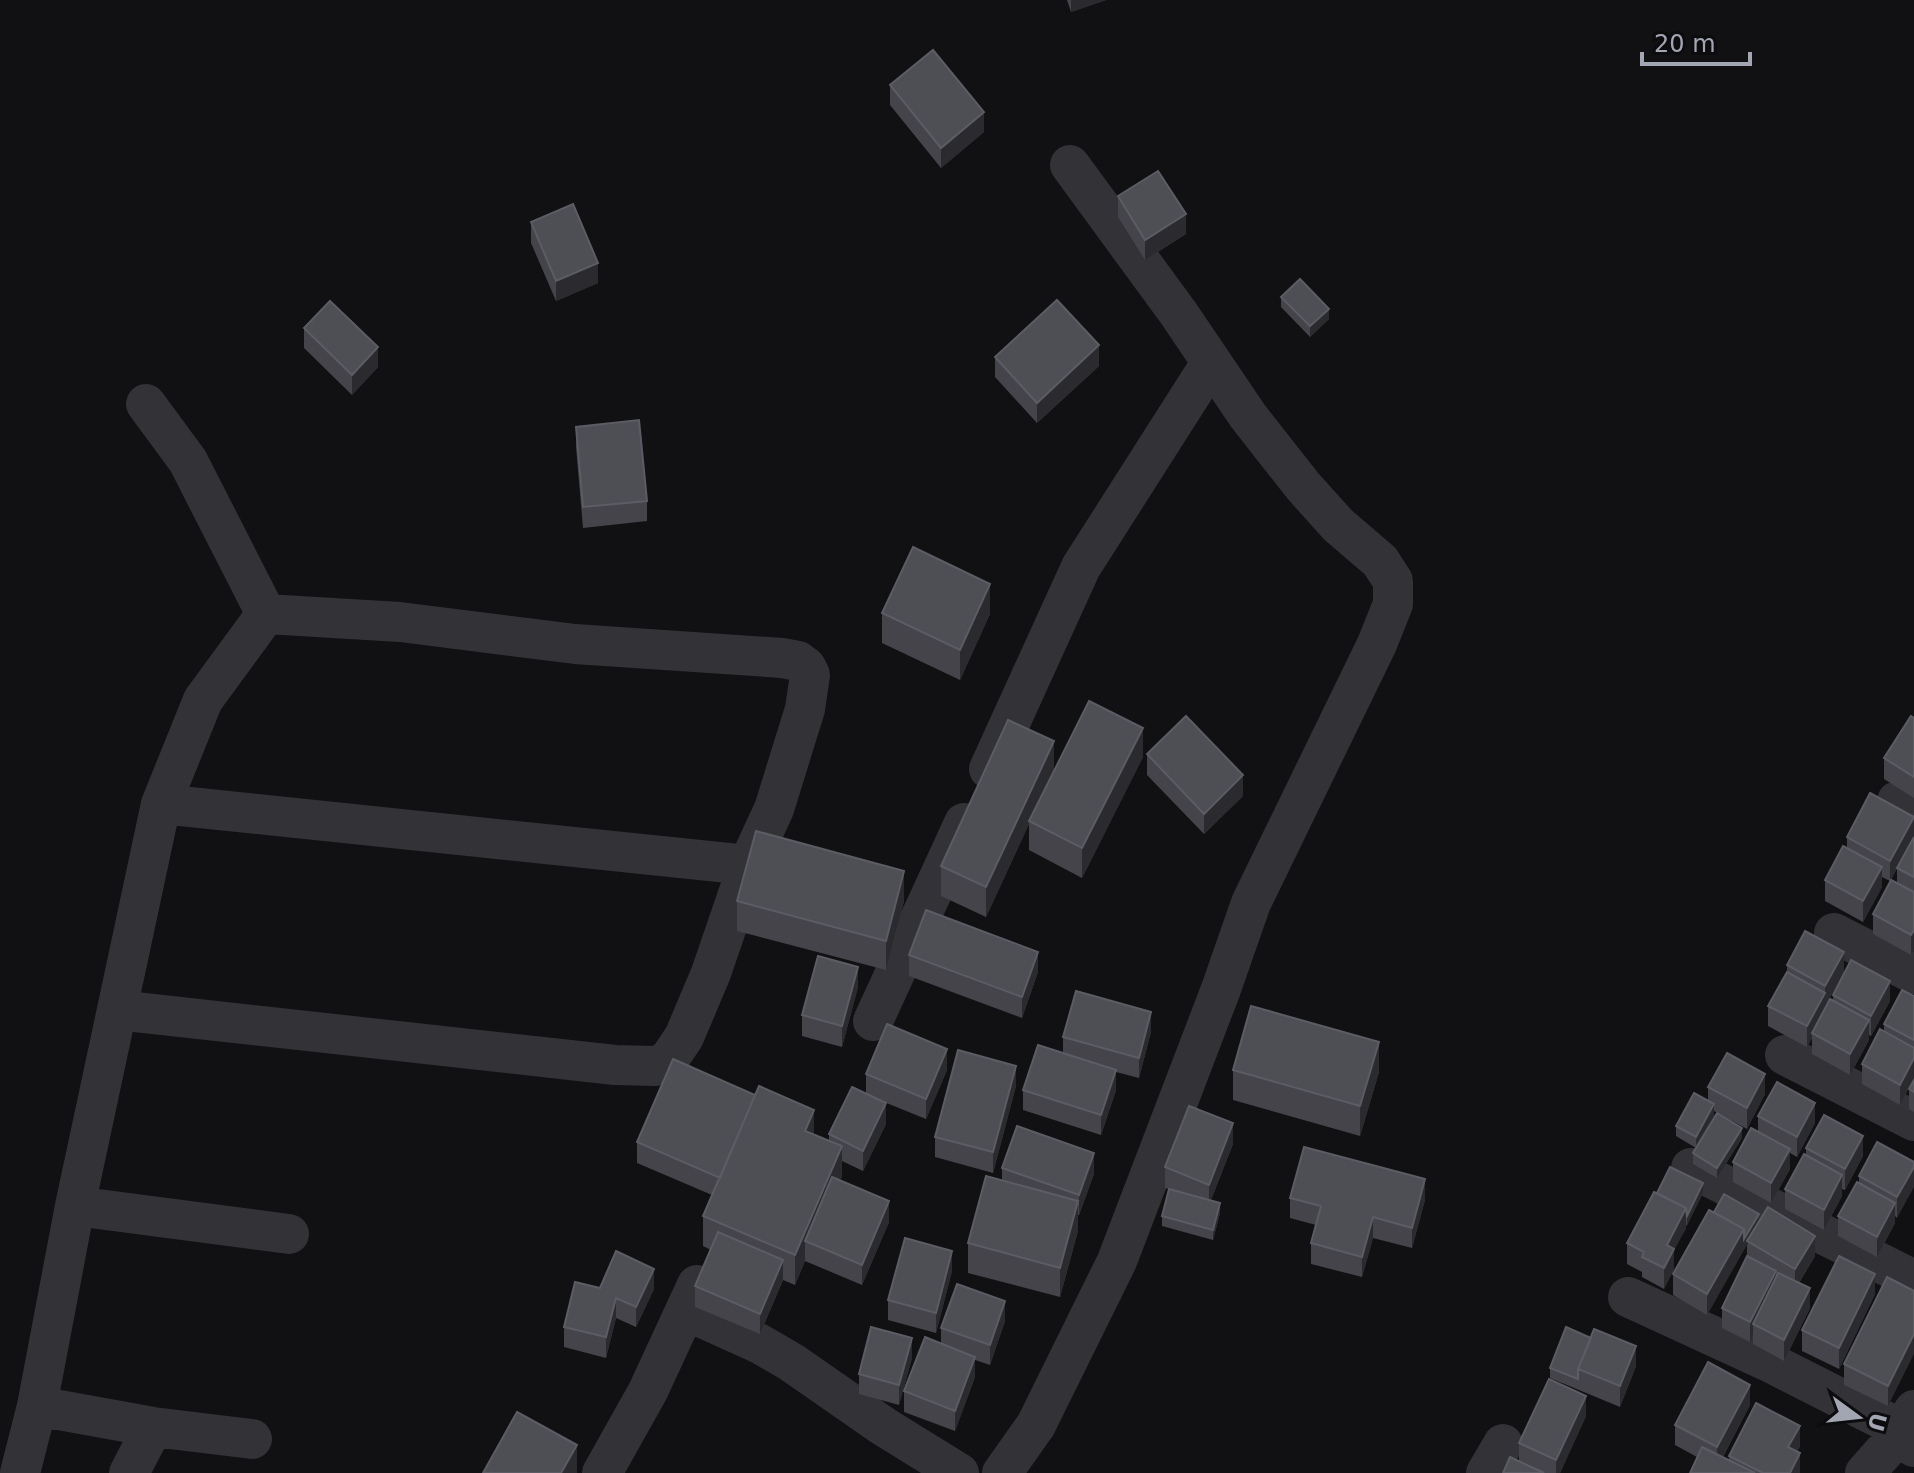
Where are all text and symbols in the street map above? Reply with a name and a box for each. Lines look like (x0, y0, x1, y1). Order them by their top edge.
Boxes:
scale bar (1642, 16, 1750, 66)
text: 20 m (1654, 30, 1716, 58)
north arrow (1818, 1377, 1898, 1457)
text: U (1862, 1410, 1891, 1434)

